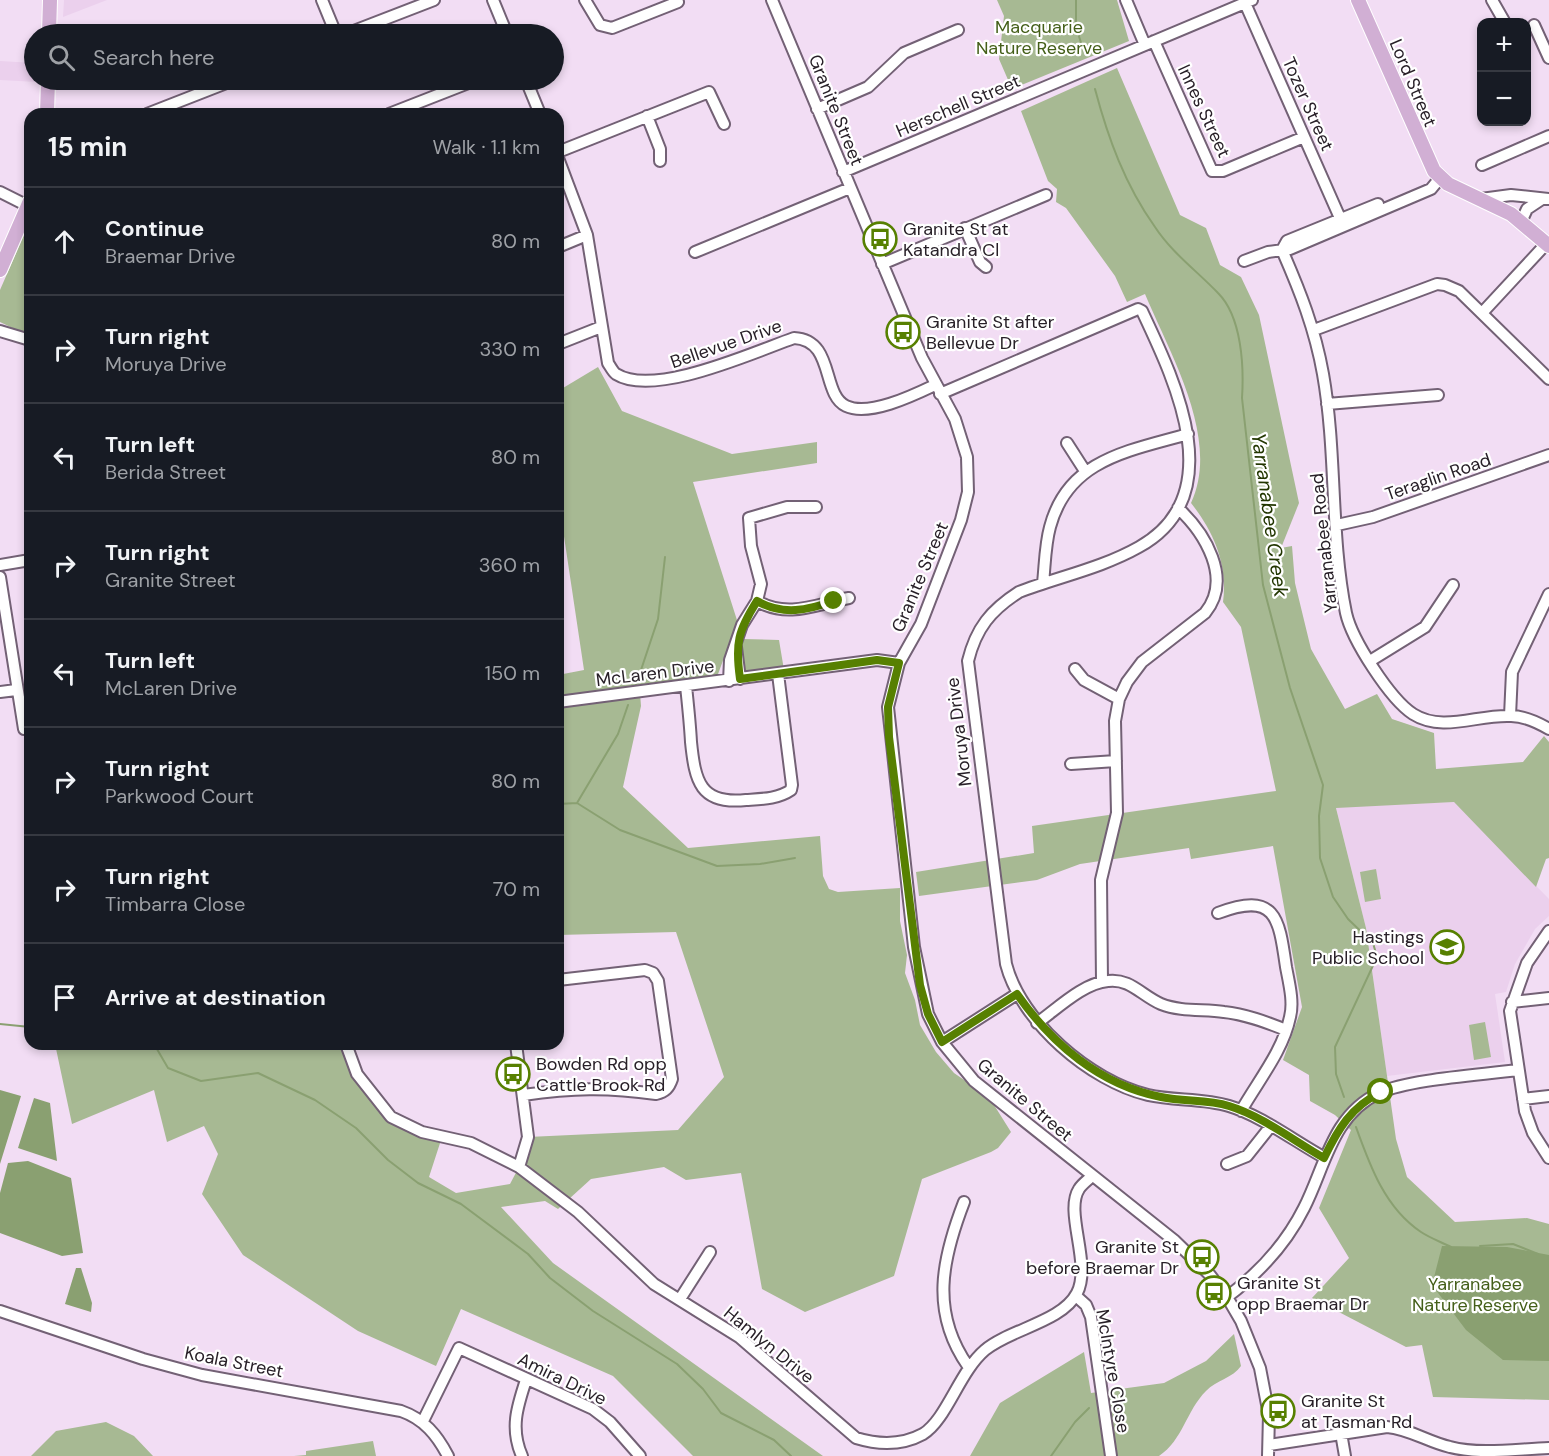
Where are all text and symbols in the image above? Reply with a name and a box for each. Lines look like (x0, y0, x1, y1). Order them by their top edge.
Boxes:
park label: Macquarie Nature Reserve (976, 15, 1102, 60)
map controls (1477, 18, 1531, 126)
button: + (1477, 18, 1531, 72)
search box (24, 24, 564, 90)
street label: Lord Street (1384, 35, 1442, 131)
icon: search (45, 41, 78, 74)
text: Search here (93, 43, 214, 72)
street label: Granite Street (803, 51, 869, 169)
street label: Tozer Street (1277, 53, 1339, 155)
street label: Innes Street (1172, 61, 1236, 161)
street label: Herschell Street (892, 69, 1024, 143)
button: − (1477, 72, 1531, 126)
text: 15 min (48, 130, 127, 164)
text: Walk · 1.1 km (432, 134, 540, 160)
text: Continue (105, 214, 204, 243)
place label: Granite St at Katandra Cl (903, 217, 1008, 262)
bus stop icon: Granite St at Katandra Cl (862, 221, 898, 257)
icon: ahead (48, 225, 81, 258)
text: 80 m (491, 228, 540, 254)
text: Braemar Drive (105, 243, 235, 269)
place label: Granite St after Bellevue Dr (926, 310, 1055, 355)
street label: Bellevue Drive (667, 314, 785, 374)
bus stop icon: Granite St after Bellevue Dr (885, 314, 921, 350)
text: Turn right (105, 322, 210, 351)
icon: right (48, 333, 81, 366)
text: 330 m (480, 336, 540, 362)
text: Moruya Drive (105, 351, 227, 377)
text: Turn left (105, 430, 195, 459)
water label: Yarranabee Creek (1246, 431, 1294, 599)
icon: left (48, 441, 81, 474)
text: 80 m (491, 444, 540, 470)
street label: Teraglin Road (1382, 448, 1494, 506)
text: Berida Street (105, 459, 226, 485)
street label: Yarranabee Road (1305, 472, 1343, 614)
street label: Granite Street (886, 518, 954, 636)
text: Turn right (105, 538, 210, 567)
icon: right (48, 549, 81, 582)
text: 360 m (479, 552, 540, 578)
text: Granite Street (105, 567, 236, 593)
route end (820, 587, 846, 613)
text: Turn left (105, 646, 195, 675)
street label: McLaren Drive (594, 654, 716, 692)
icon: left (48, 657, 81, 690)
text: 150 m (485, 660, 540, 686)
text: McLaren Drive (105, 675, 237, 701)
street label: Moruya Drive (940, 676, 978, 788)
text: Turn right (105, 754, 210, 783)
icon: right (48, 765, 81, 798)
text: 80 m (491, 768, 540, 794)
text: Parkwood Court (105, 783, 254, 809)
text: Turn right (105, 862, 210, 891)
icon: right (48, 873, 81, 906)
text: 70 m (493, 876, 540, 902)
text: Timbarra Close (105, 891, 245, 917)
place label: Hastings Public School (1312, 925, 1424, 970)
school or university icon: Hastings Public School (1429, 929, 1465, 965)
icon: arrive (48, 981, 81, 1014)
text: Arrive at destination (105, 983, 326, 1012)
place label: Bowden Rd opp Cattle Brook Rd (536, 1052, 667, 1097)
street label: Granite Street (972, 1053, 1078, 1147)
bus stop icon: Bowden Rd opp Cattle Brook Rd (495, 1056, 531, 1092)
route start (1367, 1078, 1393, 1104)
place label: Granite St before Braemar Dr (1026, 1235, 1179, 1280)
bus stop icon: Granite St before Braemar Dr (1184, 1239, 1220, 1275)
place label: Granite St opp Braemar Dr (1237, 1271, 1369, 1316)
park label: Yarranabee Nature Reserve (1412, 1272, 1538, 1317)
bus stop icon: Granite St opp Braemar Dr (1196, 1275, 1232, 1311)
street label: Hamlyn Drive (719, 1301, 819, 1389)
street label: McIntyre Close (1090, 1307, 1136, 1435)
street label: Koala Street (183, 1341, 285, 1383)
street label: Amira Drive (514, 1347, 610, 1411)
place label: Granite St at Tasman Rd (1301, 1389, 1412, 1434)
bus stop icon: Granite St at Tasman Rd (1260, 1393, 1296, 1429)

